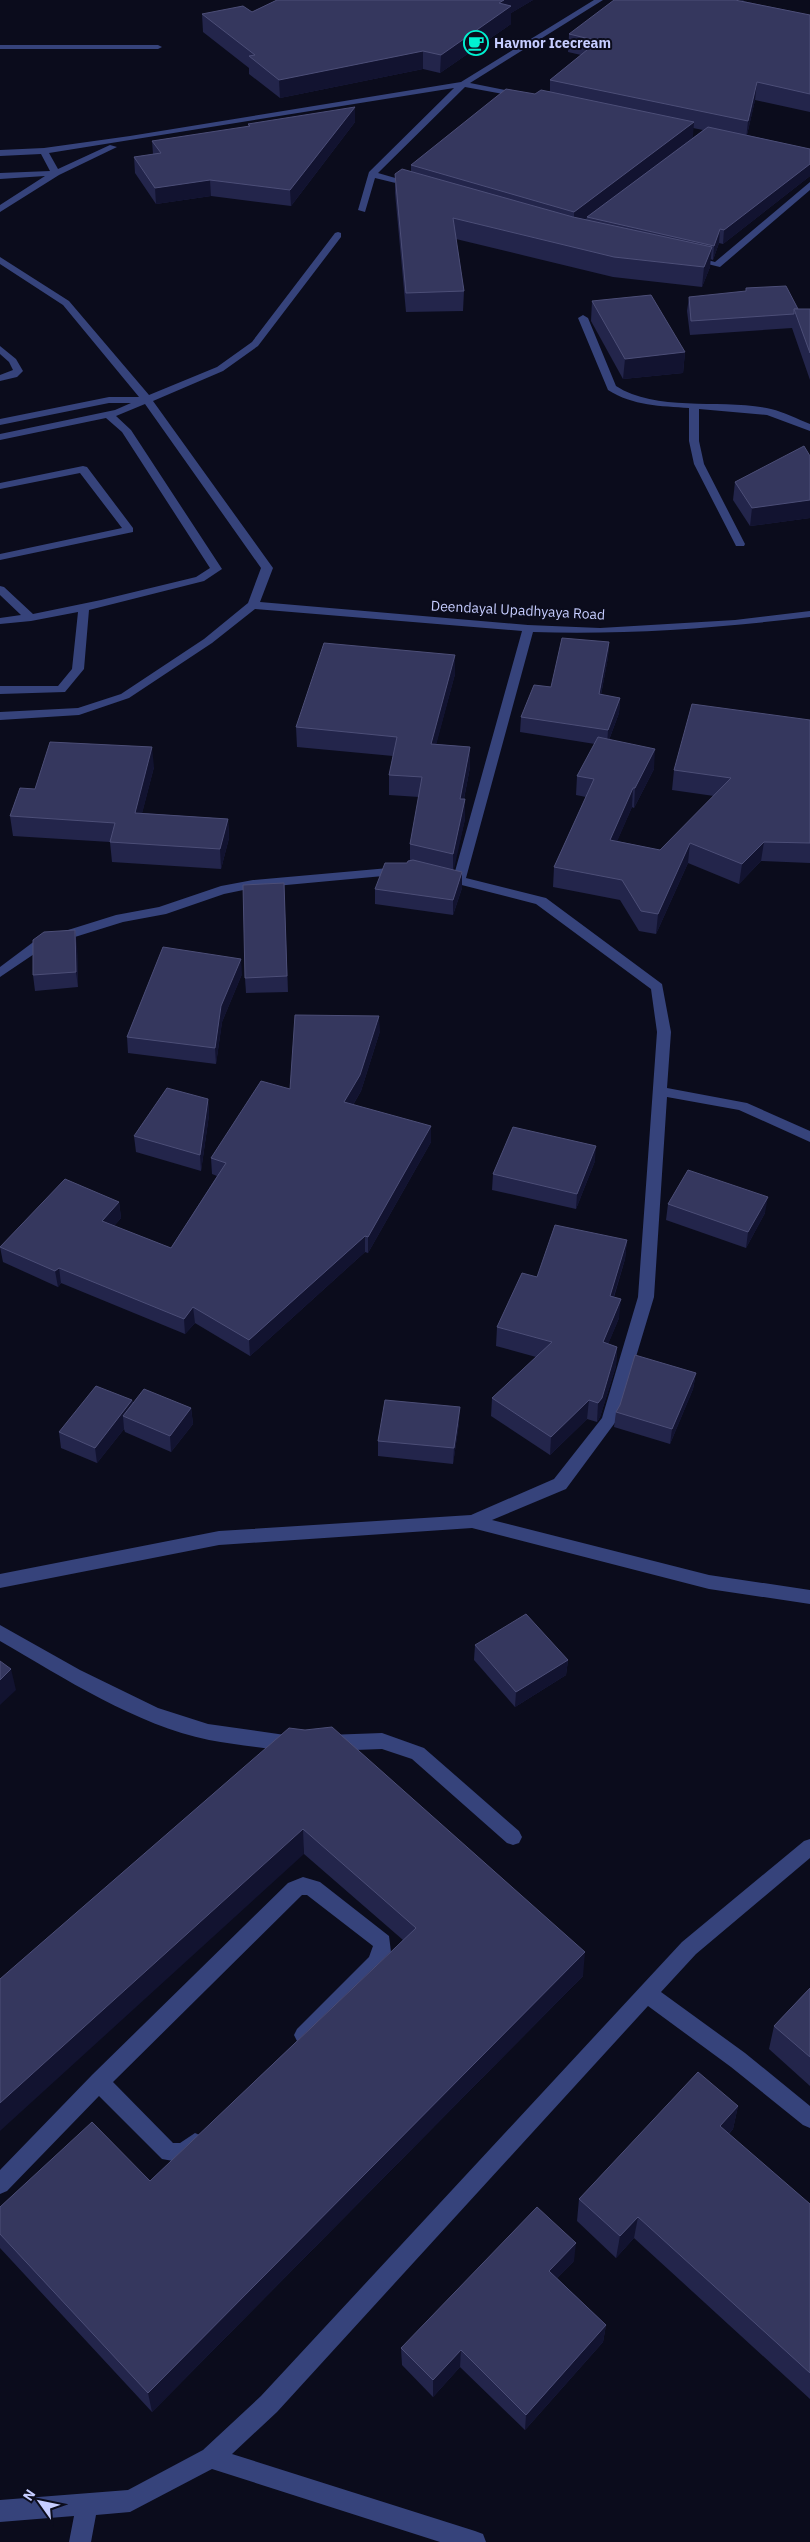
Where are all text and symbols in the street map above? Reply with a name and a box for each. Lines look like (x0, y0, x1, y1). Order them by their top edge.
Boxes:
cafe icon: Havmor Icecream (463, 30, 489, 56)
place label: Havmor Icecream (494, 34, 611, 52)
street label: Deendayal Upadhyaya Road (430, 596, 606, 624)
north arrow (15, 2477, 65, 2527)
text: N (19, 2486, 39, 2504)

